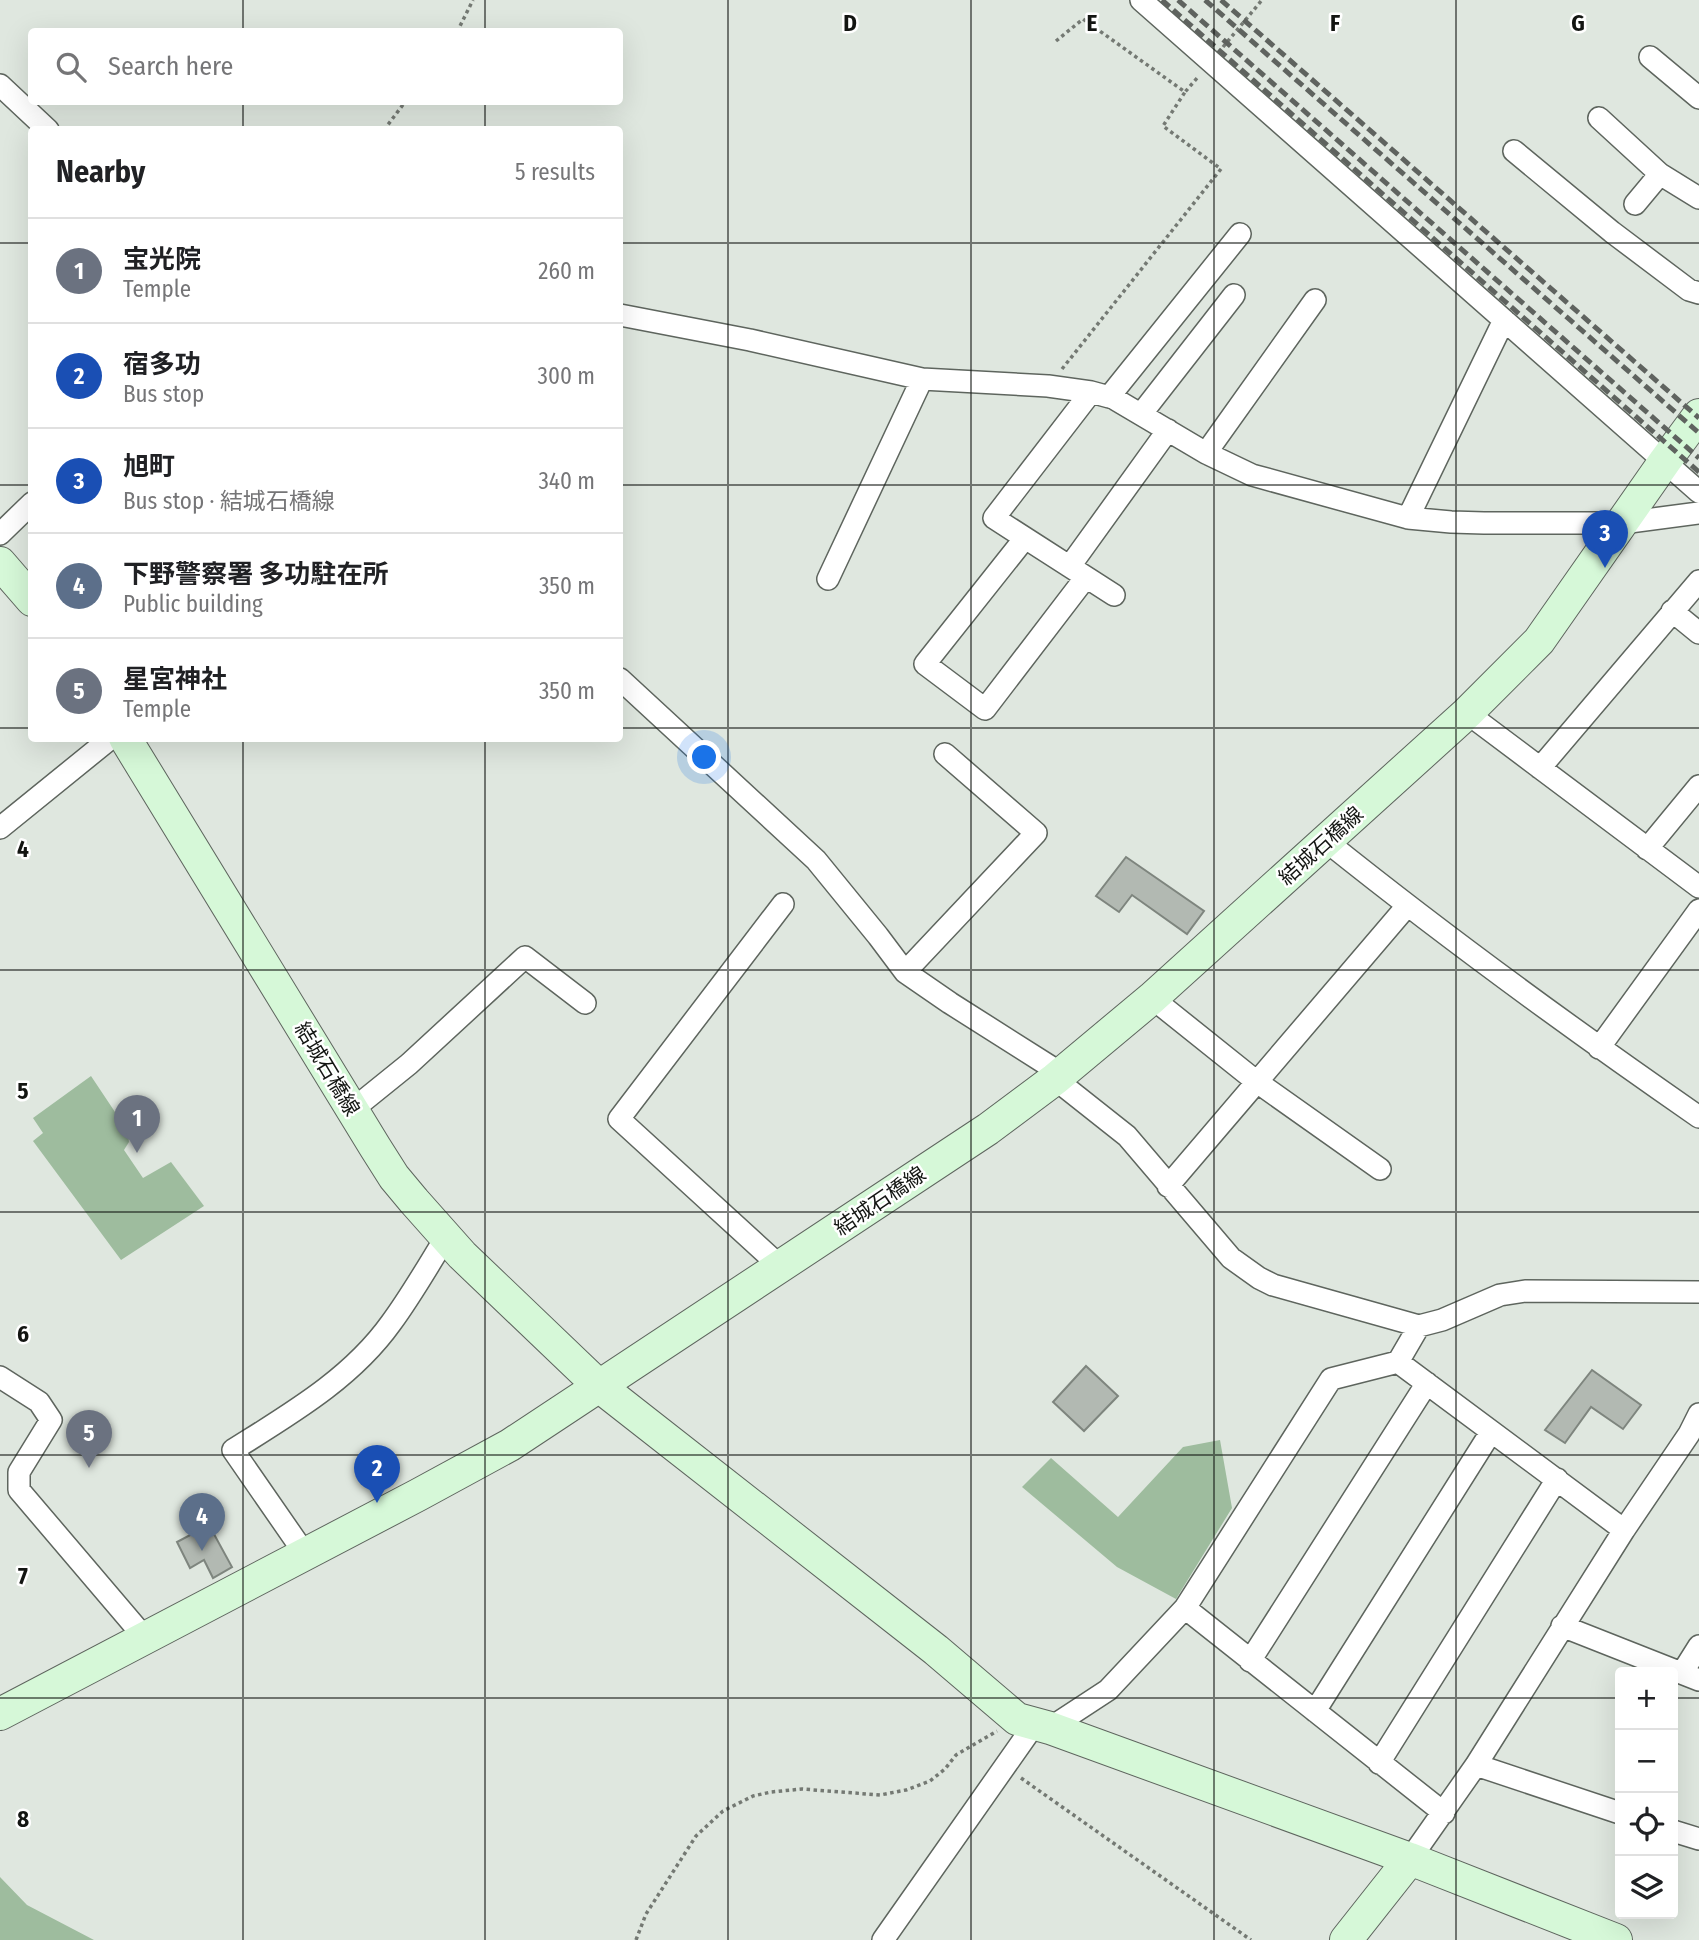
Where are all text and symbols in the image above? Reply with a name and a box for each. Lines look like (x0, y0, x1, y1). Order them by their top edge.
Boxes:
text: D (843, 9, 857, 37)
text: E (1087, 9, 1098, 37)
text: F (1330, 9, 1340, 37)
text: G (1571, 9, 1585, 37)
search box (28, 28, 623, 105)
icon: search (52, 48, 90, 86)
text: Search here (108, 51, 233, 82)
text: Nearby (56, 154, 145, 190)
text: 5 results (515, 158, 595, 186)
text: 宝光院 (123, 244, 201, 275)
text: 1 (74, 257, 84, 285)
text: 260 m (538, 257, 595, 285)
text: Temple (123, 275, 191, 303)
text: 宿多功 (123, 349, 201, 380)
text: 2 (74, 362, 84, 390)
text: 300 m (538, 362, 595, 390)
text: Bus stop (123, 380, 204, 408)
text: 旭町 (123, 451, 175, 482)
text: 3 (74, 467, 84, 495)
text: 340 m (539, 467, 595, 495)
text: Bus stop · 結城石橋線 (123, 487, 335, 515)
pin: 3 (1582, 510, 1628, 568)
text: 下野警察署 多功駐在所 (123, 559, 388, 590)
text: 4 (73, 572, 85, 600)
text: 350 m (539, 572, 595, 600)
text: Public building (123, 590, 263, 618)
text: 星宮神社 (123, 664, 227, 695)
text: 5 (73, 677, 85, 705)
text: 350 m (539, 677, 595, 705)
text: Temple (123, 695, 191, 723)
your location (687, 740, 721, 774)
street label: 結城石橋線 (1273, 801, 1369, 891)
text: 4 (17, 835, 29, 863)
street label: 結城石橋線 (289, 1017, 365, 1121)
text: 5 (17, 1077, 29, 1105)
pin: 1 (114, 1095, 160, 1153)
street label: 結城石橋線 (829, 1161, 931, 1241)
text: 6 (17, 1320, 29, 1348)
pin: 5 (66, 1410, 112, 1468)
pin: 2 (354, 1445, 400, 1503)
pin: 4 (179, 1493, 225, 1551)
text: 7 (18, 1562, 28, 1590)
map controls (1615, 1667, 1678, 1919)
button: + (1615, 1667, 1678, 1730)
button: − (1615, 1730, 1678, 1793)
button: locate (1615, 1793, 1678, 1856)
text: 8 (17, 1805, 29, 1833)
button: layers (1615, 1856, 1678, 1919)

